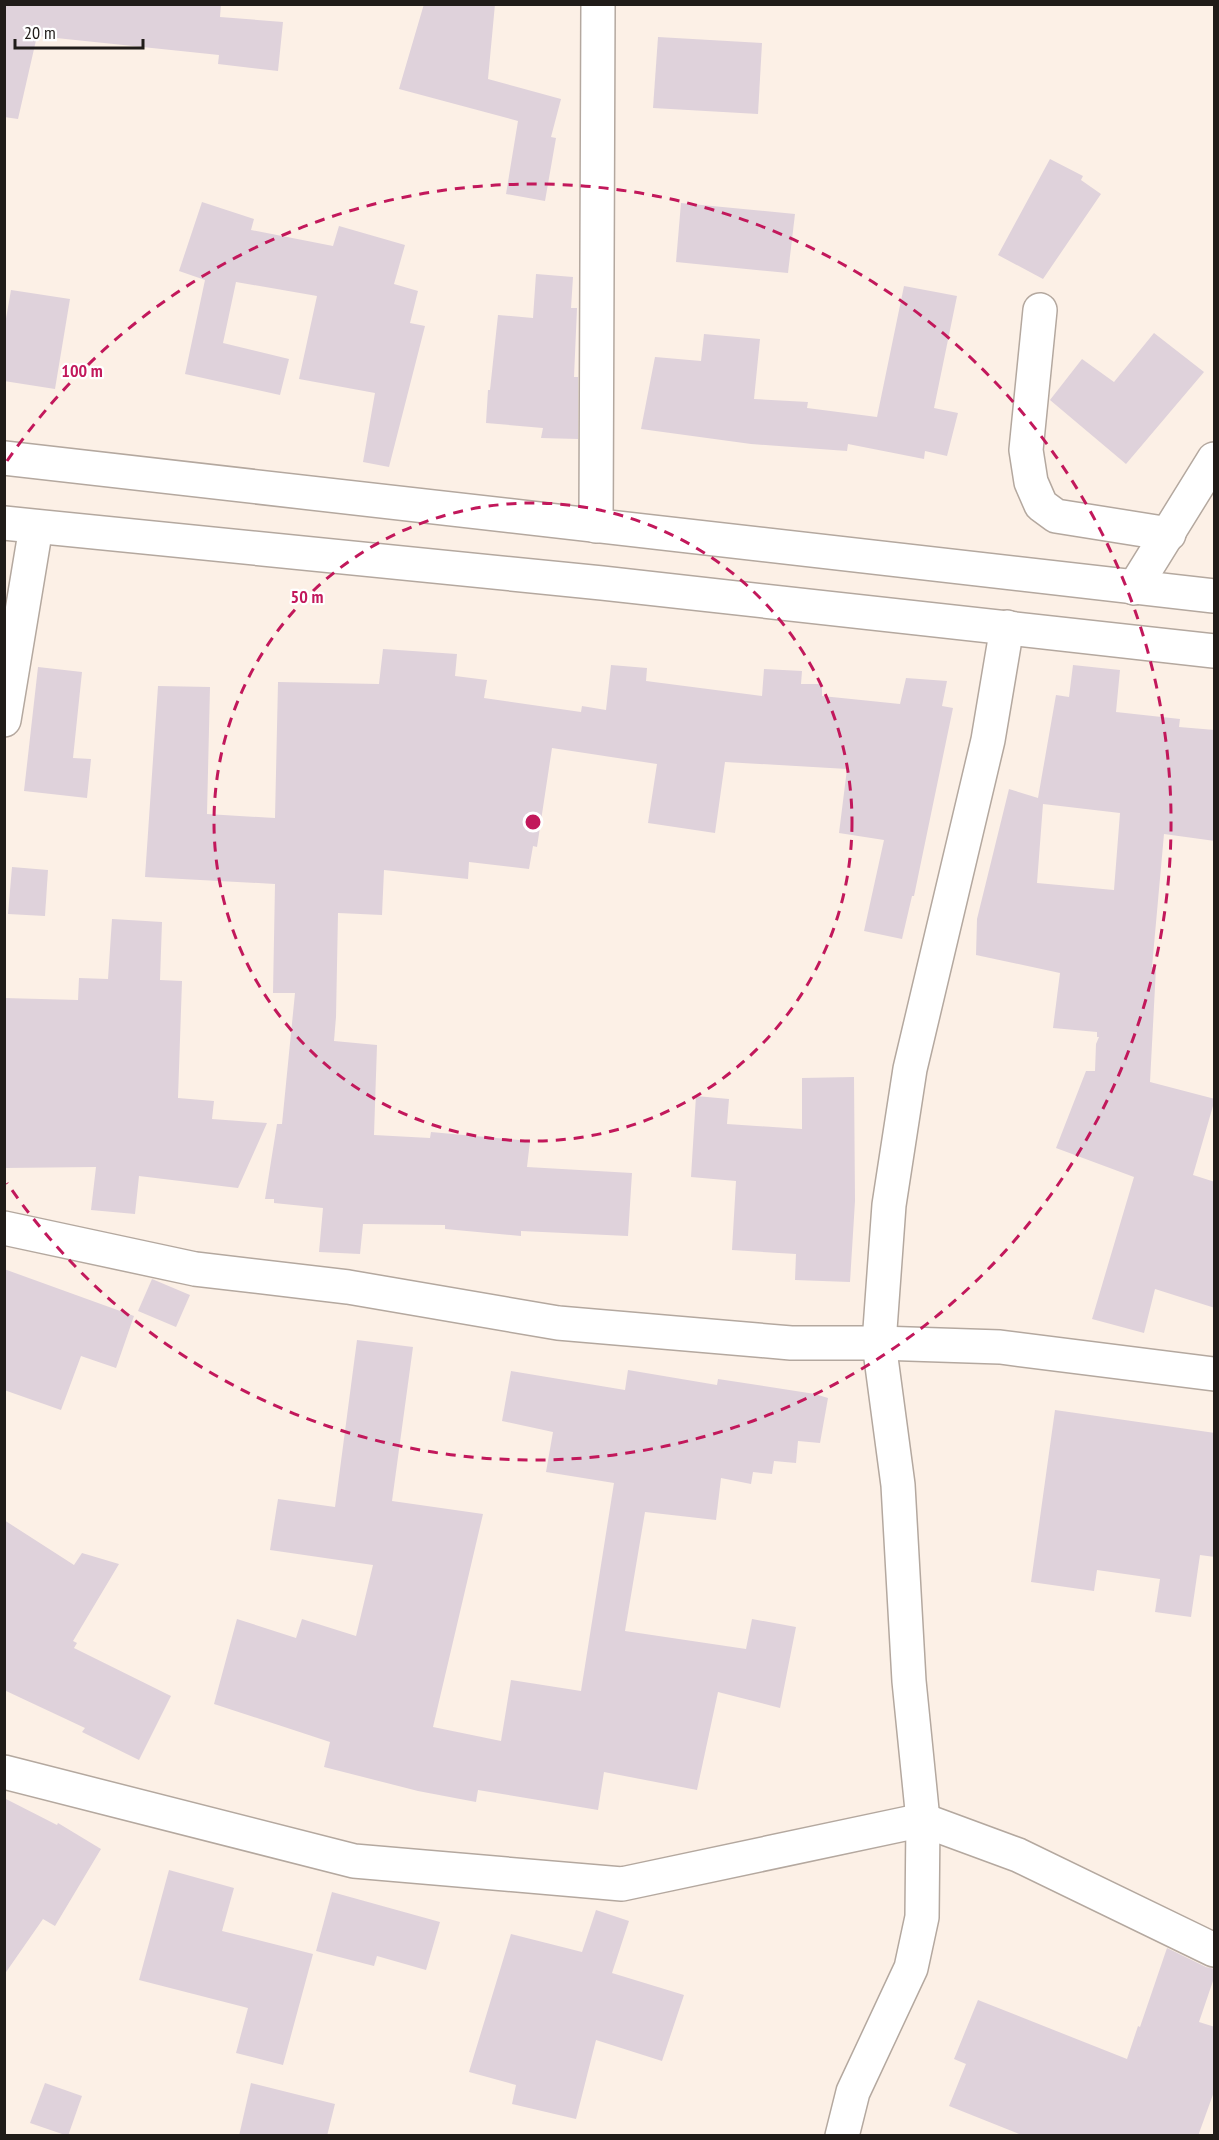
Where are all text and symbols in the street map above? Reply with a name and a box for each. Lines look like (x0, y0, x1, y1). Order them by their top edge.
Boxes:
scale bar (15, 12, 142, 50)
text: 20 m (24, 21, 56, 44)
text: 100 m (61, 359, 103, 382)
text: 50 m (291, 585, 323, 608)
centre of rings (523, 812, 543, 832)

